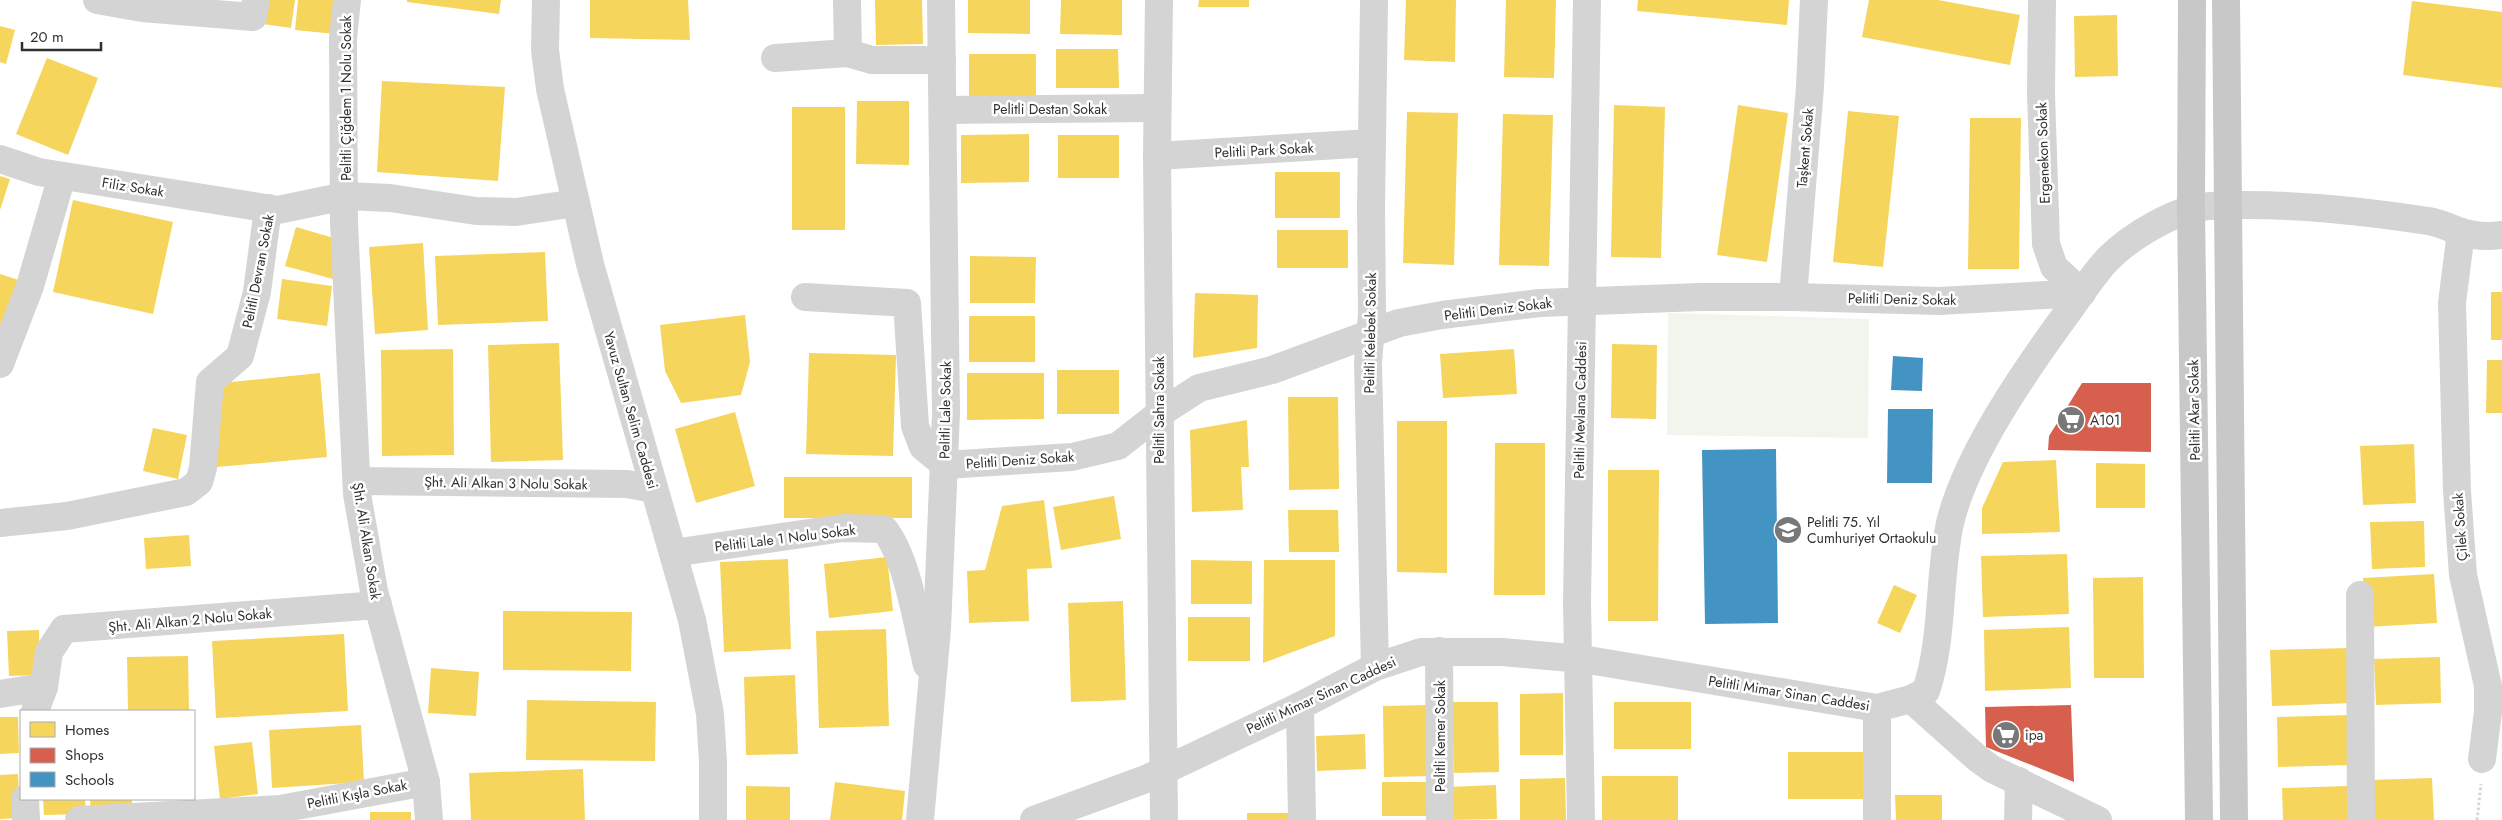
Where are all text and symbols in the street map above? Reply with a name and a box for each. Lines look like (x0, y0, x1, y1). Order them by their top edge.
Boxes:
street label: Pelitli Çiğdem 1 Nolu Sokak (336, 14, 356, 181)
scale bar (22, 20, 101, 52)
text: 20 m (30, 26, 64, 48)
street label: Pelitli Destan Sokak (993, 99, 1108, 119)
street label: Ergenekon Sokak (2031, 101, 2055, 204)
street label: Taşkent Sokak (1792, 106, 1819, 189)
street label: Pelitli Park Sokak (1214, 137, 1315, 163)
street label: Filiz Sokak (101, 172, 166, 202)
street label: Pelitli Devran Sokak (237, 211, 279, 330)
street label: Pelitli Kelebek Sokak (1359, 272, 1381, 394)
street label: Pelitli Deniz Sokak (1848, 288, 1957, 310)
street label: Pelitli Deniz Sokak (1443, 292, 1554, 326)
street label: Yavuz Sultan Selim Caddesi (599, 329, 663, 491)
street label: Pelitli Mevlana Caddesi (1569, 341, 1591, 479)
street label: Pelitli Sahra Sokak (1149, 355, 1169, 464)
street label: Pelitli Akar Sokak (2183, 358, 2205, 461)
street label: Pelitli Lale Sokak (934, 360, 956, 459)
supermarket icon: A101 (2056, 405, 2086, 435)
place label: A101 (2090, 410, 2120, 430)
street label: Pelitli Deniz Sokak (965, 446, 1076, 474)
street label: Şht. Ali Alkan 3 Nolu Sokak (424, 472, 589, 494)
street label: Şht. Ali Alkan Sokak (348, 481, 386, 602)
street label: Çilek Sokak (2448, 491, 2472, 562)
place label: Pelitli 75. Yıl Cumhuriyet Ortaokulu (1807, 512, 1936, 548)
school or university icon: Pelitli 75. Yıl Cumhuriyet Ortaokulu (1773, 515, 1803, 545)
street label: Pelitli Lale 1 Nolu Sokak (714, 519, 857, 557)
street label: Şht. Ali Alkan 2 Nolu Sokak (108, 603, 273, 637)
street label: Pelitli Mimar Sinan Caddesi (1243, 651, 1399, 739)
street label: Pelitli Mimar Sinan Caddesi (1707, 670, 1871, 716)
street label: Pelitli Kemer Sokak (1430, 679, 1450, 792)
legend (20, 710, 195, 800)
text: Homes (65, 719, 109, 741)
supermarket icon: ipa (1991, 720, 2021, 750)
place label: ipa (2025, 725, 2043, 745)
text: Shops (65, 744, 104, 766)
text: Schools (65, 769, 114, 791)
street label: Pelitli Kışla Sokak (305, 774, 410, 813)

